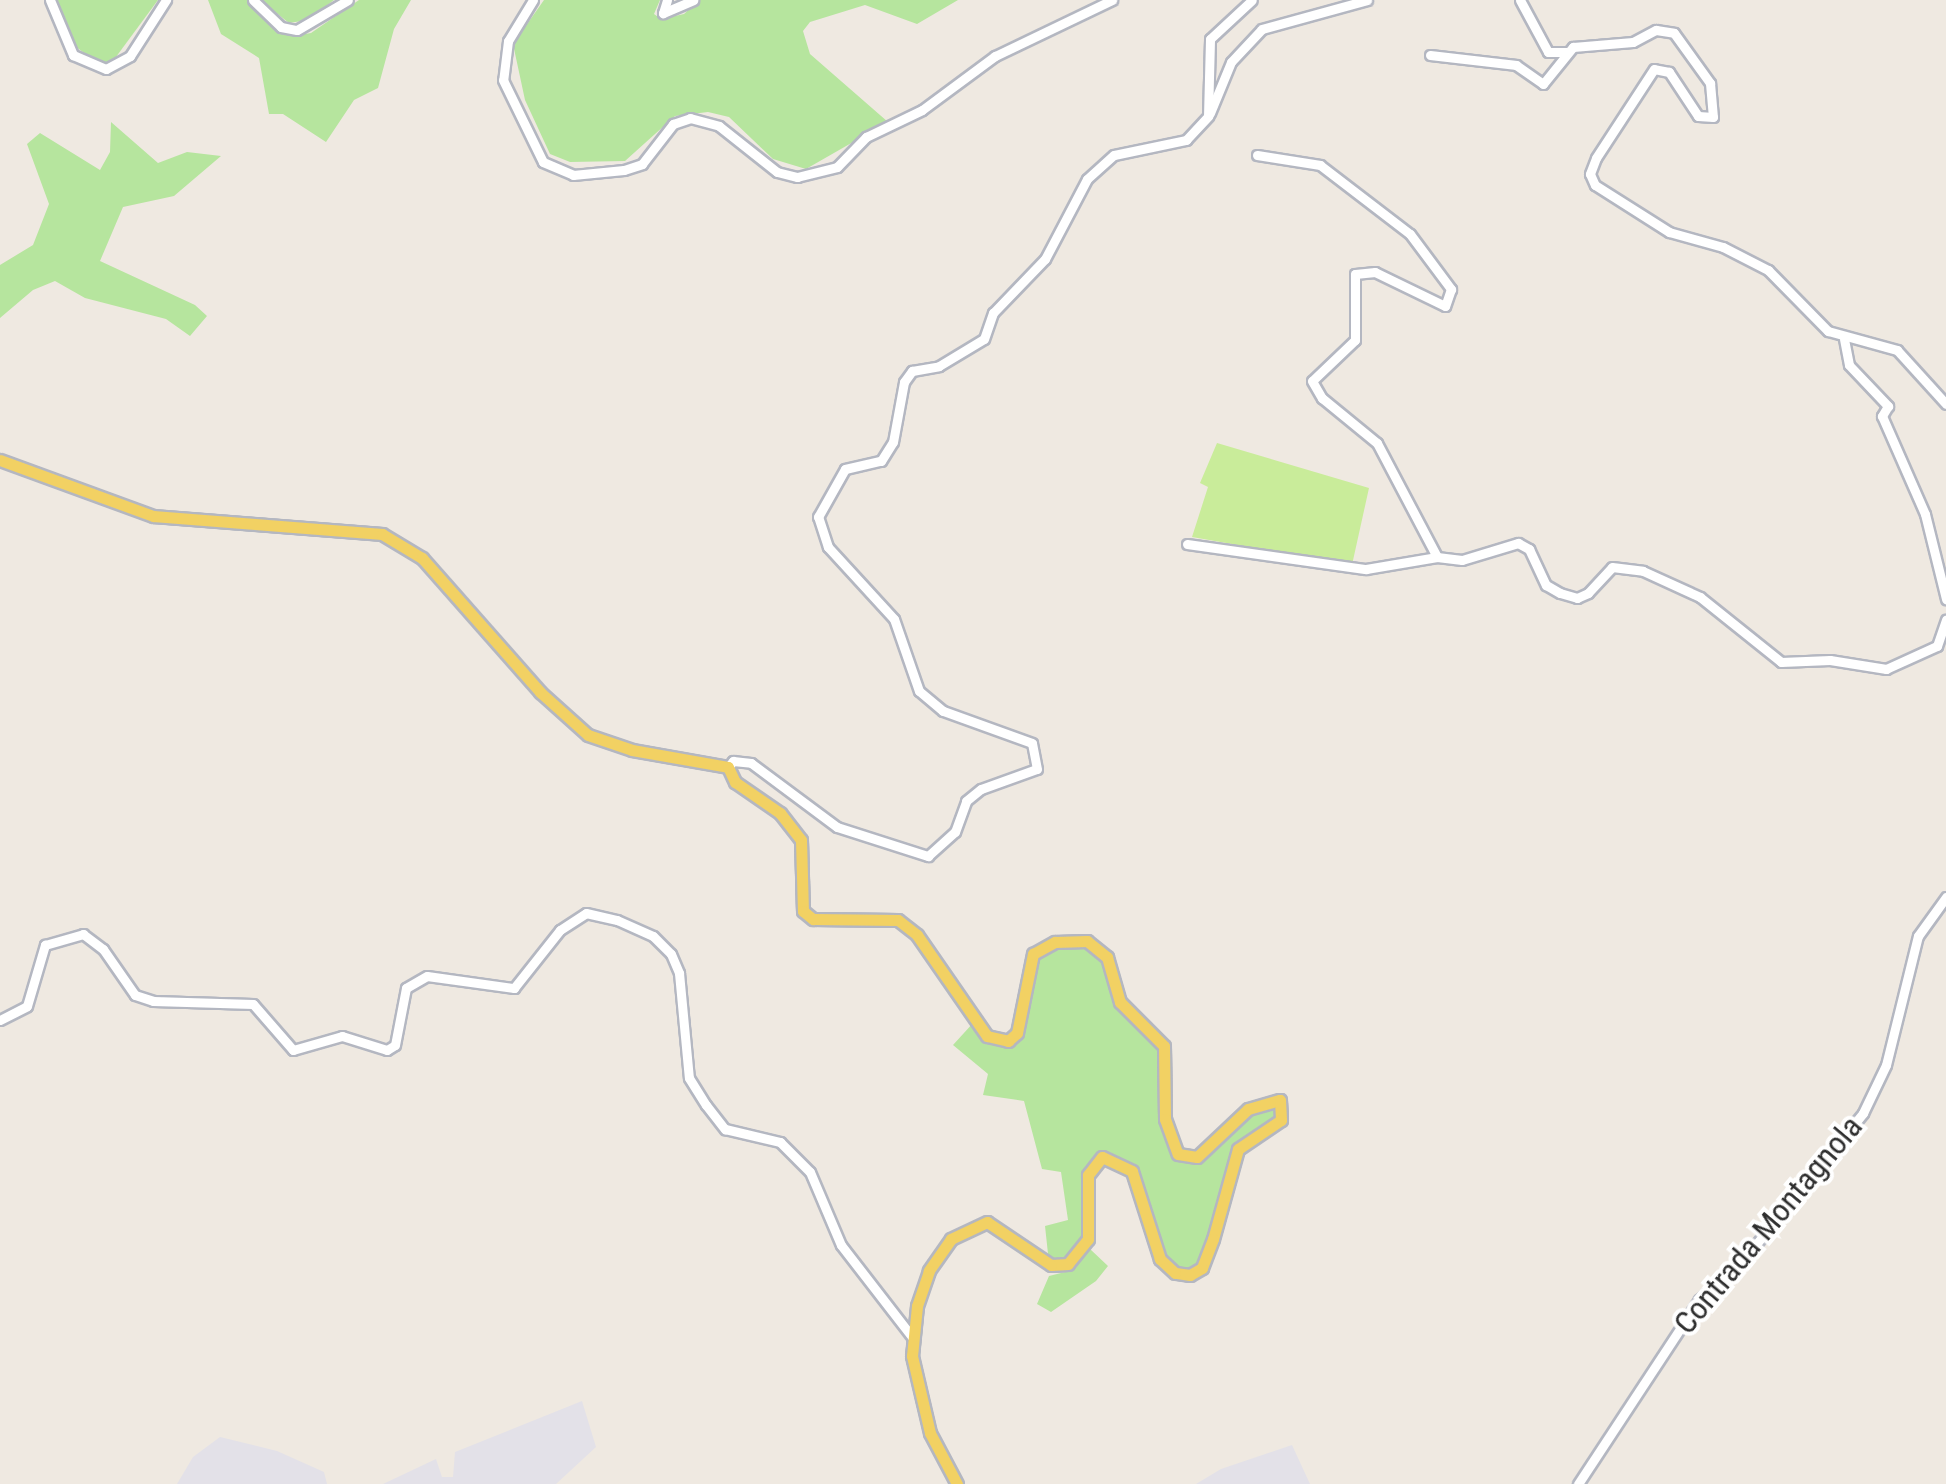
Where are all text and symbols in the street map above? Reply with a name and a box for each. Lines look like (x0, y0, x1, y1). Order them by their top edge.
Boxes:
street label: Contrada Montagnola (1666, 1108, 1870, 1342)

